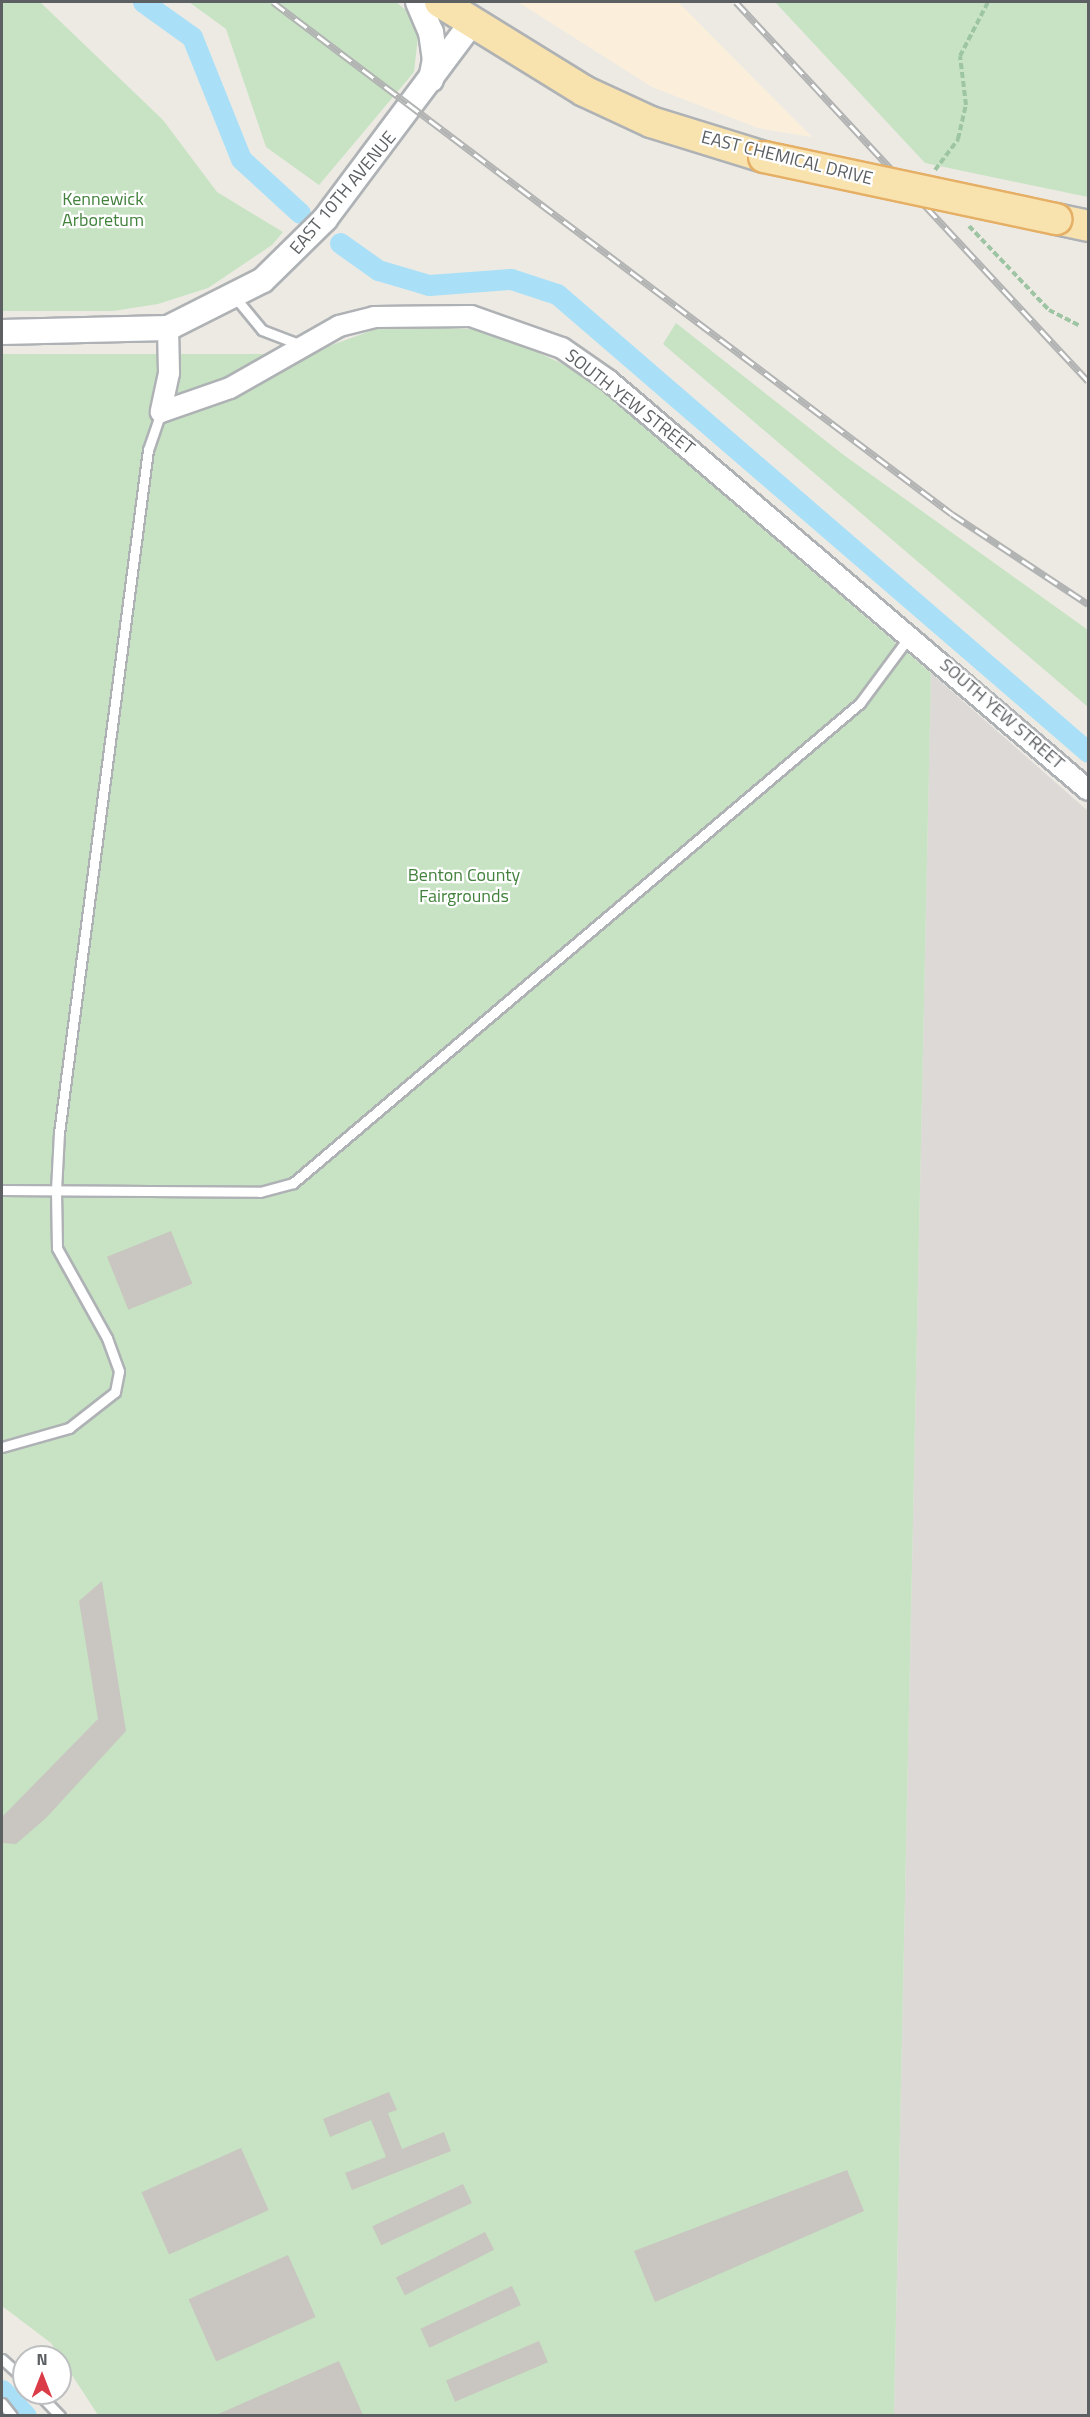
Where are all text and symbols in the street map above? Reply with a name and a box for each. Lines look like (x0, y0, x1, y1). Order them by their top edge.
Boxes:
street label: EAST CHEMICAL DRIVE (699, 126, 875, 190)
street label: EAST 10TH AVENUE (285, 127, 401, 259)
park label: Kennewick Arboretum (62, 189, 144, 232)
street label: SOUTH YEW STREET (561, 345, 699, 459)
street label: SOUTH YEW STREET (935, 654, 1069, 774)
park label: Benton County Fairgrounds (408, 865, 520, 908)
north arrow (12, 2345, 72, 2405)
text: N (36, 2347, 48, 2371)

